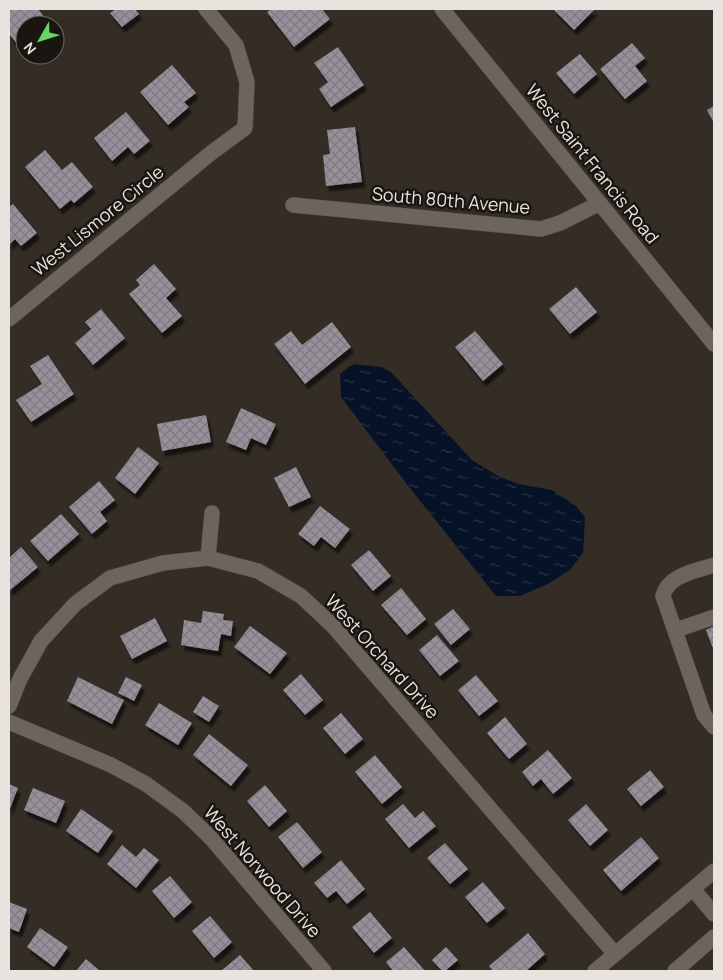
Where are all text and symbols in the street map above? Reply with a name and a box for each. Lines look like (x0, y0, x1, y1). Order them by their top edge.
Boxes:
north arrow (15, 15, 65, 65)
text: N (19, 39, 40, 58)
street label: West Saint Francis Road (521, 79, 665, 248)
street label: West Lismore Circle (26, 159, 168, 281)
street label: South 80th Avenue (371, 181, 531, 219)
street label: West Orchard Drive (321, 589, 445, 724)
street label: West Norwood Drive (199, 800, 327, 942)

